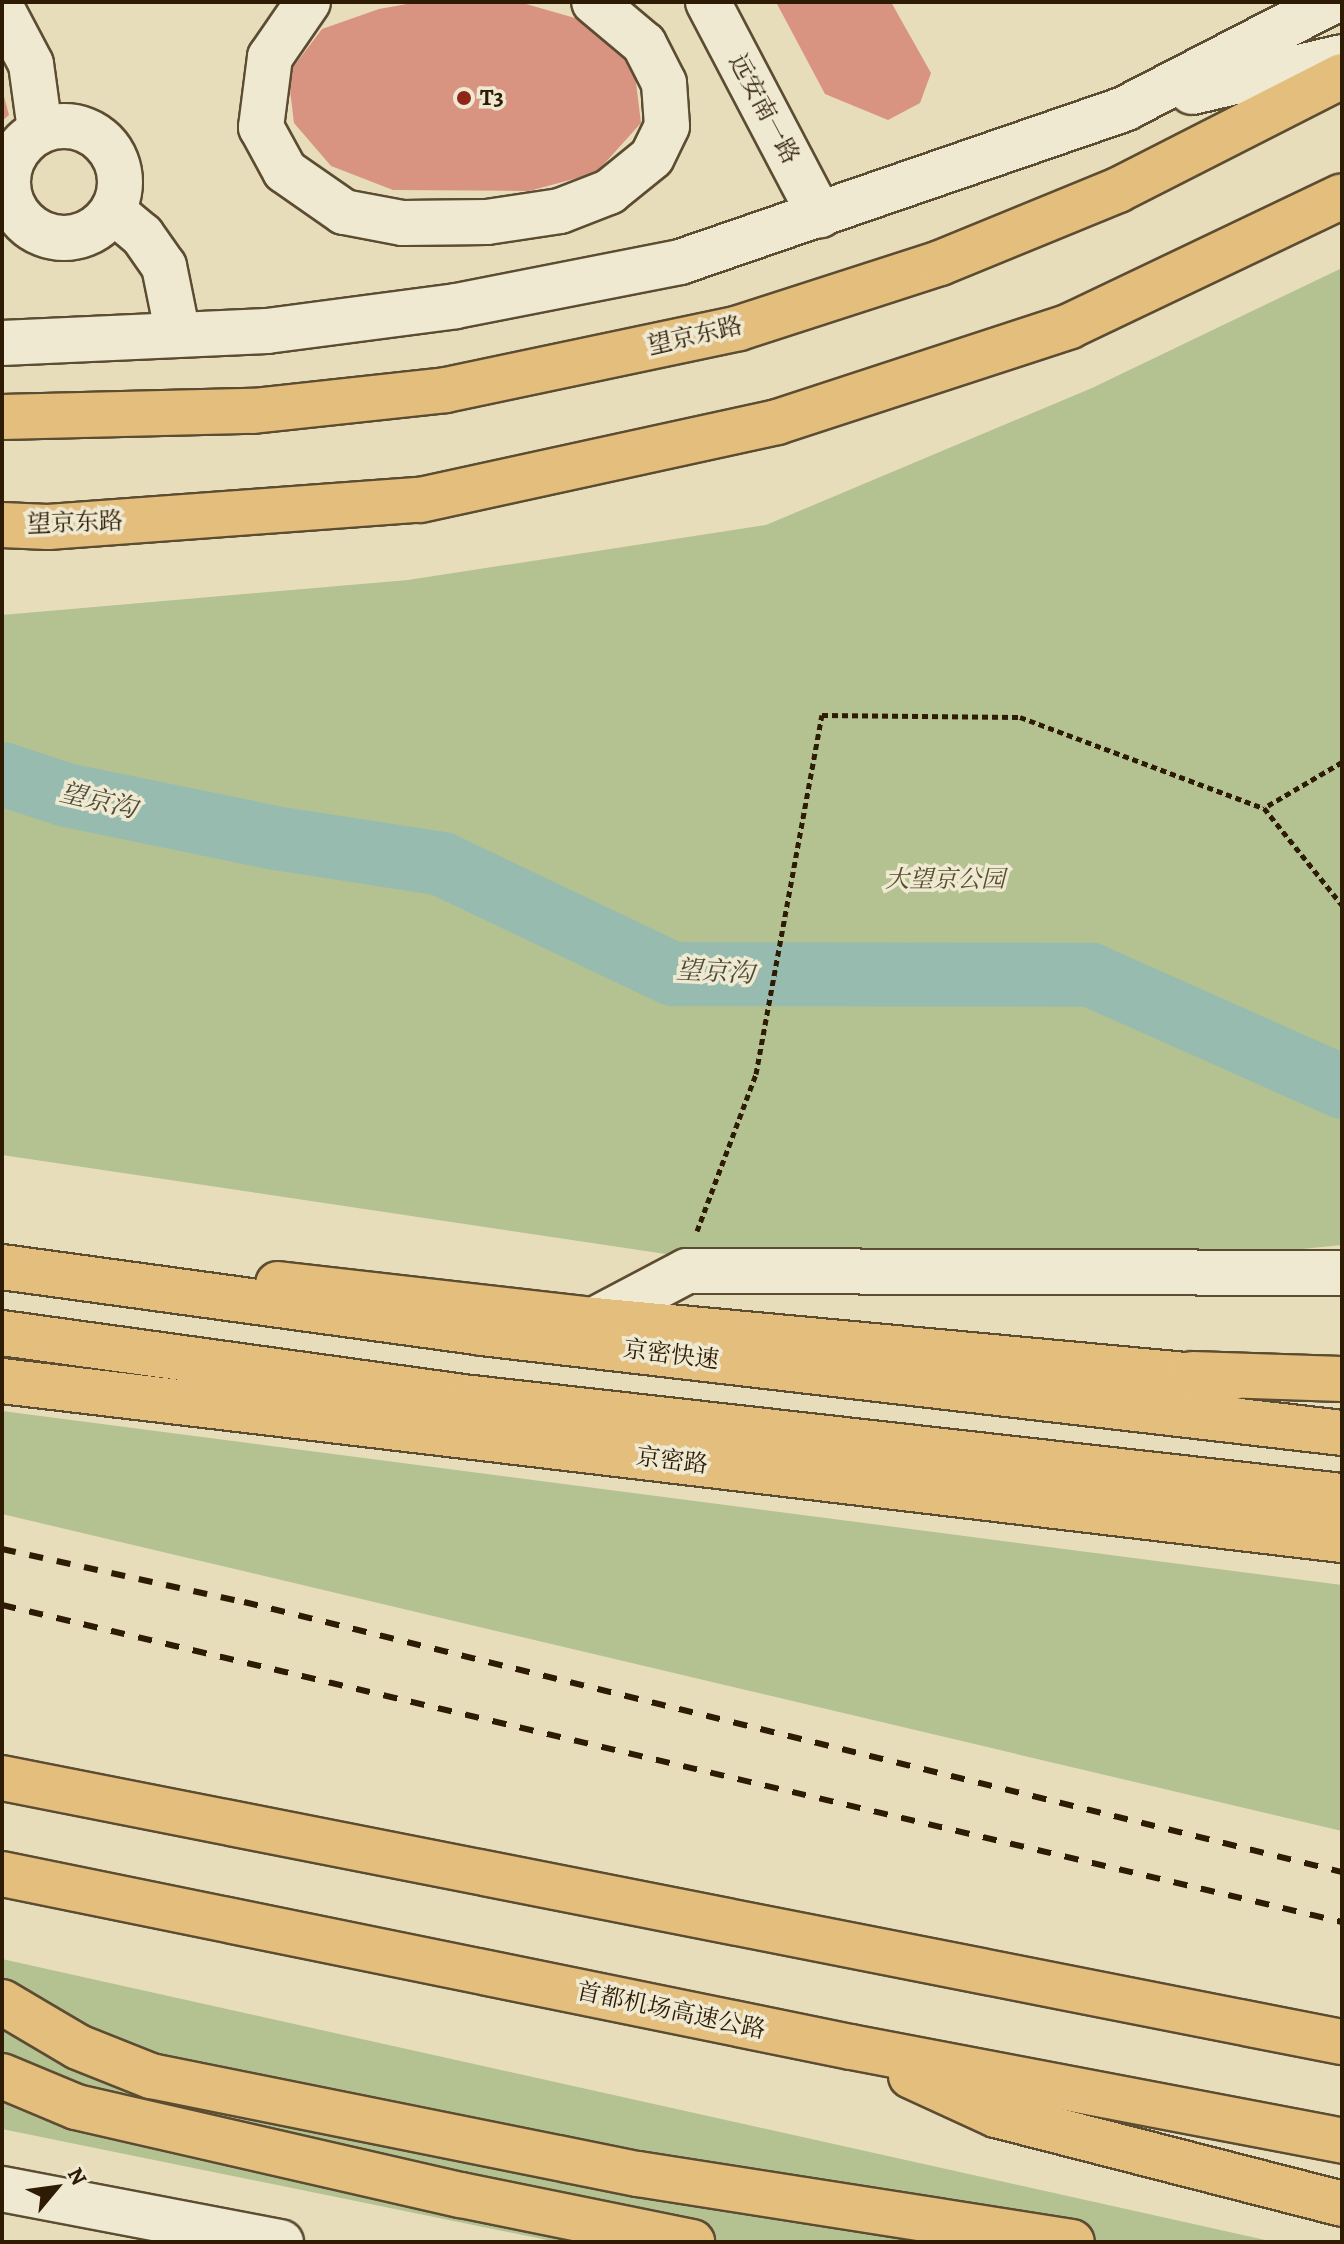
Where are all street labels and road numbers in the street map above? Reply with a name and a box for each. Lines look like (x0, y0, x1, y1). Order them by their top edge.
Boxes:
street label: 远安南一路 (723, 49, 805, 169)
street label: 望京东路 (645, 311, 745, 361)
street label: 望京东路 (27, 507, 123, 539)
street label: 京密快速 (622, 1335, 720, 1375)
street label: 京密路 (635, 1442, 709, 1480)
street label: 首都机场高速公路 (574, 1977, 768, 2045)

